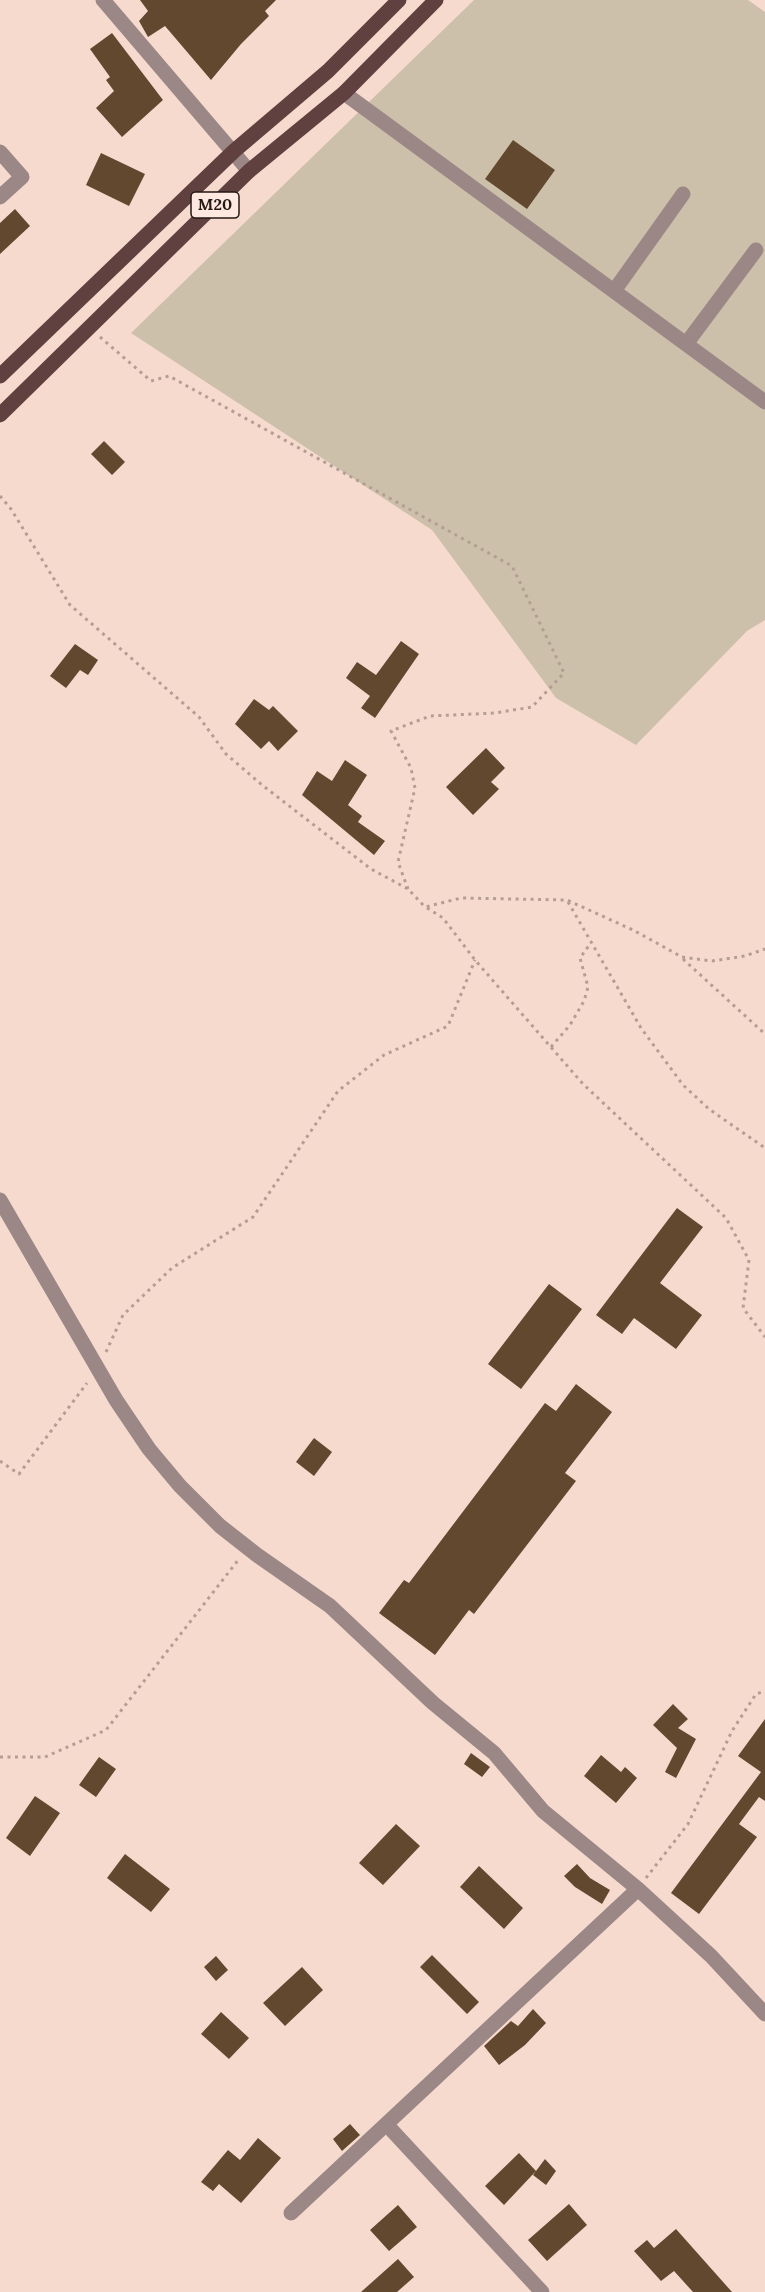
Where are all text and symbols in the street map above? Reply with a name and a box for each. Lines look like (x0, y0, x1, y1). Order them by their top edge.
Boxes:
road number: M20 (191, 192, 239, 218)

